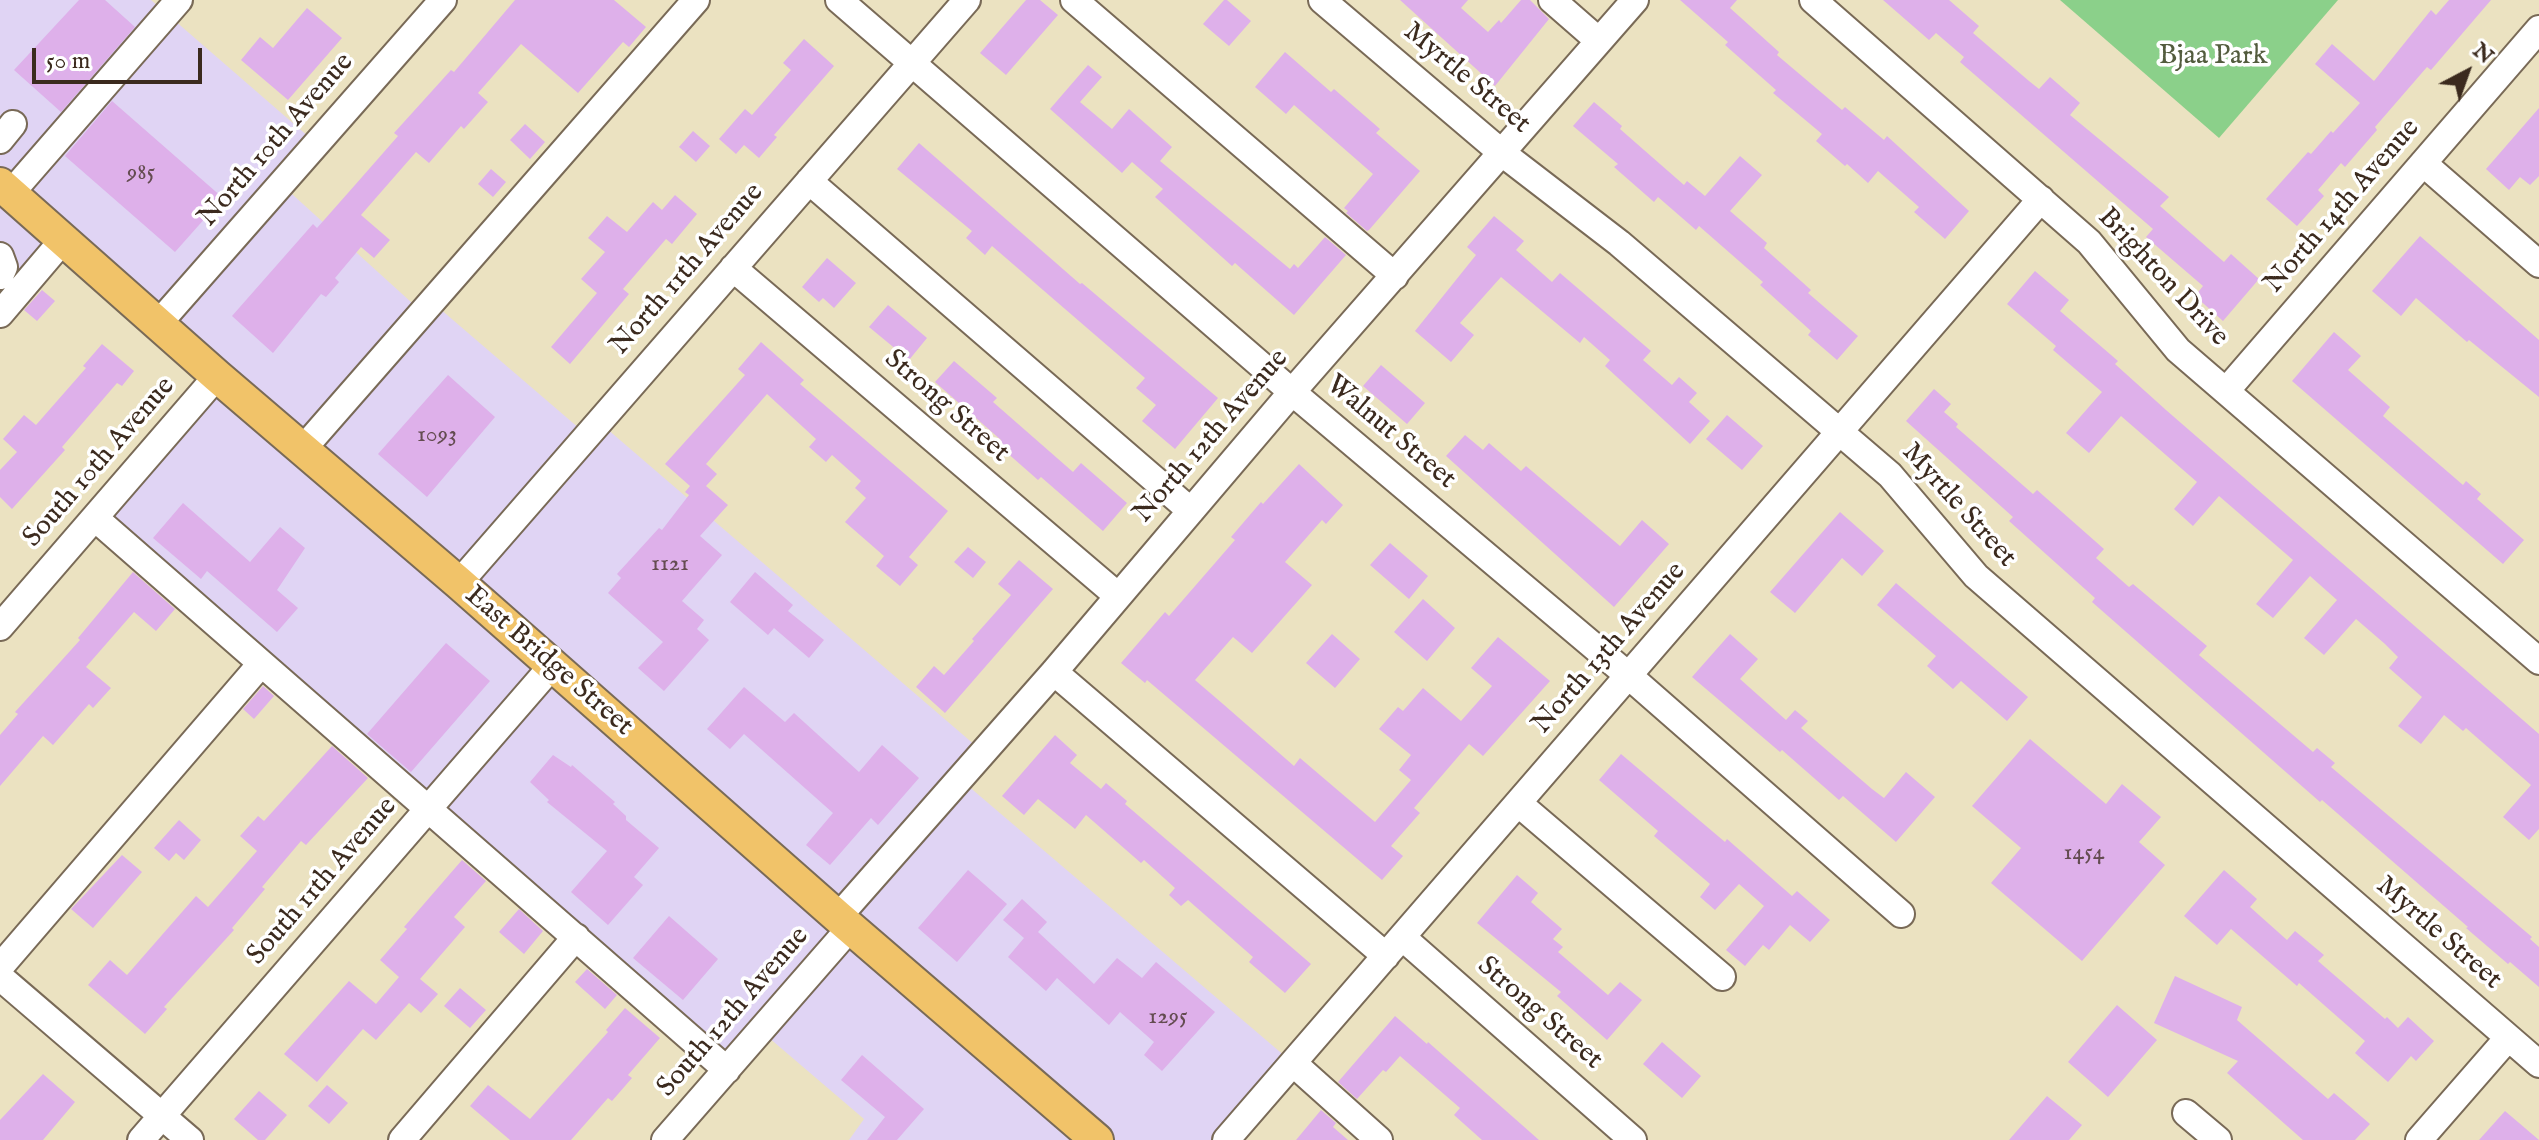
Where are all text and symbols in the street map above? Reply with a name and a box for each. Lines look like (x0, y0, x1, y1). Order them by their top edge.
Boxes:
street label: Myrtle Street (1396, 16, 1536, 142)
scale bar (36, 32, 206, 82)
north arrow (2427, 32, 2507, 112)
text: N (2466, 37, 2499, 71)
park label: Bjaa Park (2159, 40, 2267, 74)
text: 50 m (46, 46, 90, 77)
street label: North 10th Avenue (192, 47, 362, 235)
street label: North 14th Avenue (2258, 113, 2428, 301)
house number: 985 (127, 160, 155, 188)
street label: North 11th Avenue (604, 177, 772, 363)
street label: Brighton Drive (2089, 202, 2235, 354)
street label: Strong Street (876, 343, 1016, 471)
street label: North 12th Avenue (1127, 343, 1297, 531)
street label: Walnut Street (1318, 369, 1462, 497)
street label: South 10th Avenue (17, 371, 183, 555)
house number: 1093 (417, 422, 457, 450)
street label: Myrtle Street (1894, 437, 2022, 575)
house number: 1121 (651, 551, 689, 579)
street label: North 13th Avenue (1526, 556, 1694, 742)
street label: East Bridge Street (457, 580, 639, 744)
street label: South 11th Avenue (241, 791, 405, 973)
house number: 1454 (2064, 840, 2104, 868)
street label: Myrtle Street (2368, 870, 2508, 998)
street label: South 12th Avenue (651, 921, 817, 1105)
street label: Strong Street (1469, 950, 1609, 1078)
house number: 1295 (1148, 1004, 1188, 1032)

